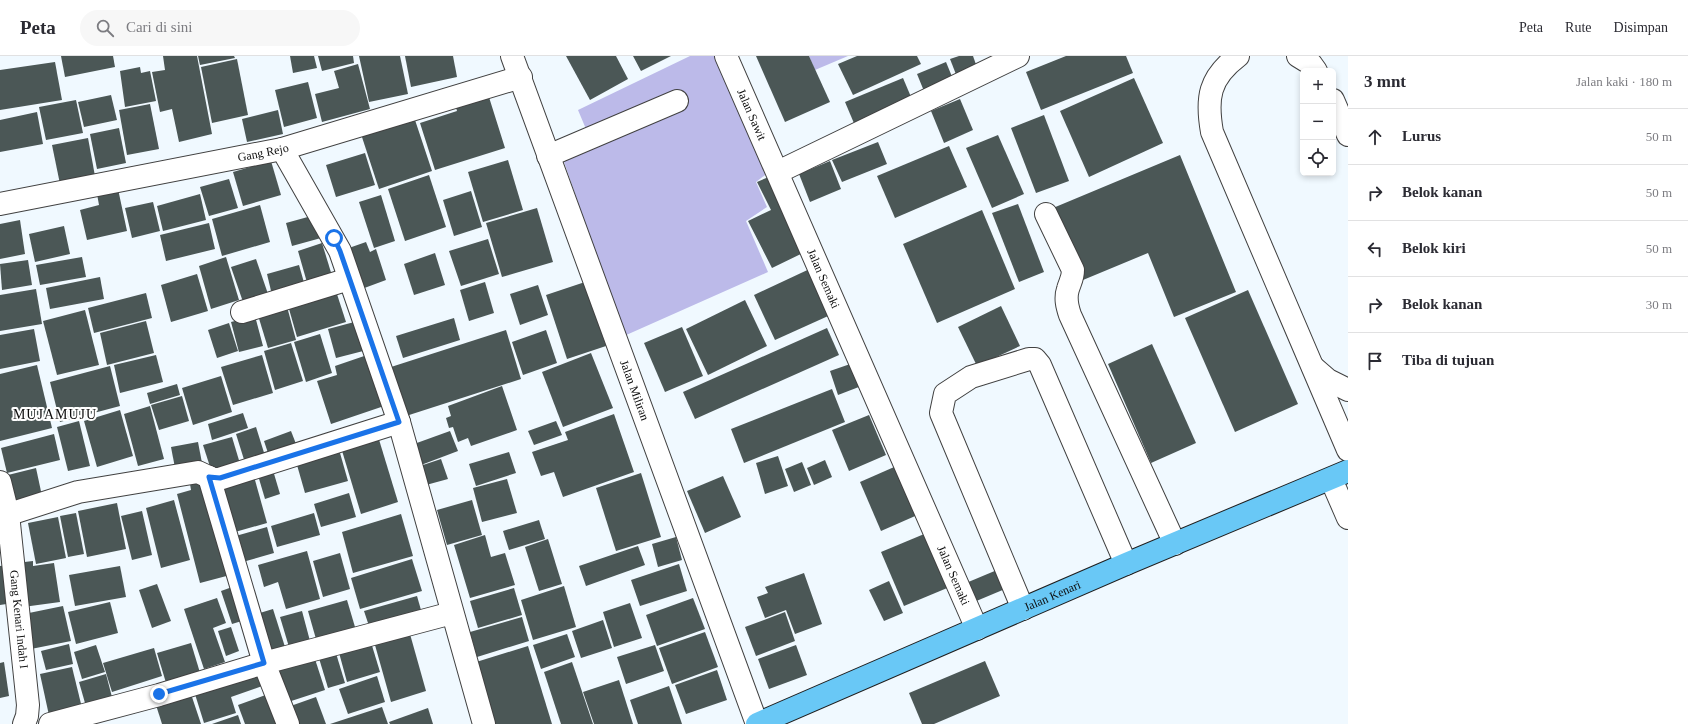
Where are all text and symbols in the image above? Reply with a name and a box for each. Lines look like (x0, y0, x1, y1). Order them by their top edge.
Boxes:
search box (80, 10, 360, 46)
text: Peta (20, 17, 56, 38)
icon: search (94, 17, 116, 39)
text: Cari di sini (126, 19, 193, 35)
text: Peta (1519, 20, 1543, 35)
text: Rute (1565, 20, 1592, 35)
text: Disimpan (1614, 20, 1668, 35)
map controls (1300, 68, 1336, 176)
button: + (1300, 68, 1336, 104)
text: 3 mnt (1364, 72, 1406, 91)
text: Jalan kaki · 180 m (1576, 74, 1672, 89)
street label: Jalan Sawit (734, 87, 769, 143)
button: − (1300, 104, 1336, 140)
icon: ahead (1364, 126, 1386, 148)
text: Lurus (1402, 128, 1441, 144)
text: 50 m (1646, 129, 1672, 144)
street label: Gang Rejo (236, 140, 290, 165)
button: locate (1300, 140, 1336, 176)
icon: right (1364, 182, 1386, 204)
text: Belok kanan (1402, 184, 1482, 200)
text: 50 m (1646, 185, 1672, 200)
route start (325, 229, 343, 247)
icon: left (1364, 238, 1386, 260)
text: Belok kiri (1402, 240, 1466, 256)
text: 50 m (1646, 241, 1672, 256)
street label: Jalan Semaki (804, 247, 843, 311)
icon: right (1364, 294, 1386, 316)
text: Belok kanan (1402, 296, 1482, 312)
text: 30 m (1646, 297, 1672, 312)
icon: arrive (1364, 350, 1386, 372)
text: Tiba di tujuan (1402, 352, 1494, 368)
street label: Jalan Miliran (617, 358, 652, 423)
district label: MUJAMUJU (13, 407, 97, 422)
street label: Jalan Semaki (934, 543, 973, 608)
street label: Gang Kenari Indah I (7, 569, 31, 669)
street label: Jalan Kenari (1022, 577, 1083, 614)
route end (150, 685, 168, 703)

